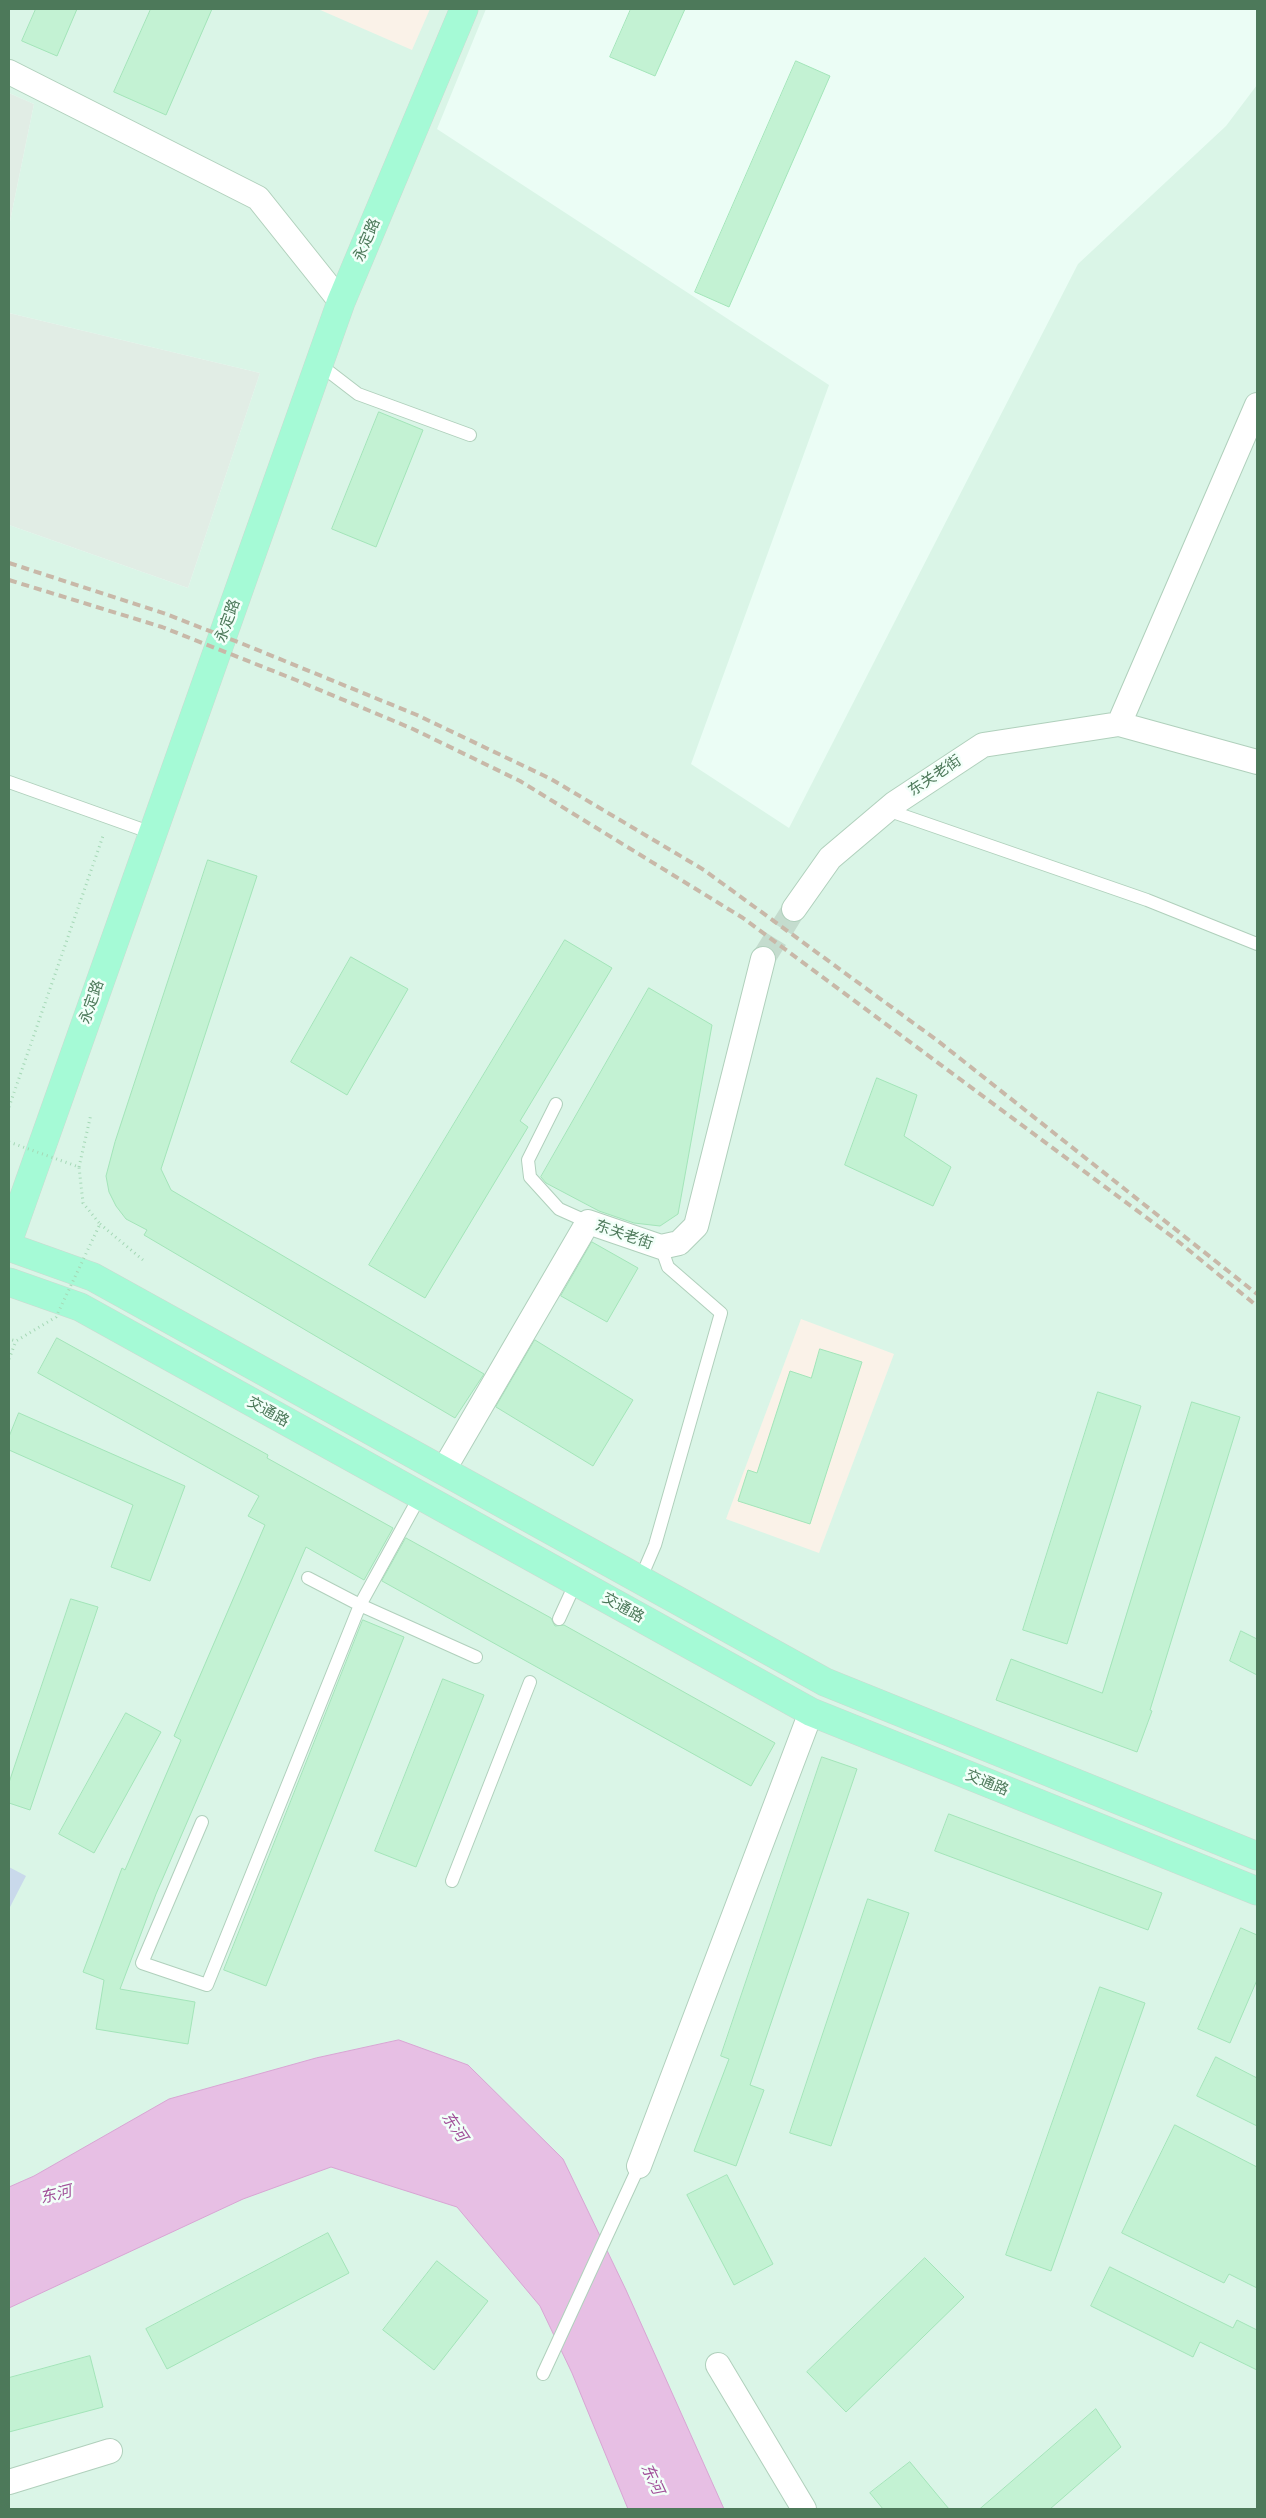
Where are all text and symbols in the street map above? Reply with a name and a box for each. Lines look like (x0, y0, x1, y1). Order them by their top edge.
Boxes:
street label: 永定路 (350, 216, 384, 264)
street label: 永定路 (212, 597, 244, 645)
street label: 东关老街 (905, 752, 965, 800)
street label: 永定路 (76, 978, 108, 1026)
street label: 东关老街 (593, 1217, 655, 1253)
street label: 交通路 (244, 1393, 292, 1431)
street label: 交通路 (599, 1589, 647, 1627)
street label: 交通路 (963, 1766, 1011, 1800)
water label: 东河 (437, 2108, 471, 2146)
water label: 东河 (38, 2182, 74, 2208)
water label: 东河 (637, 2460, 667, 2498)

